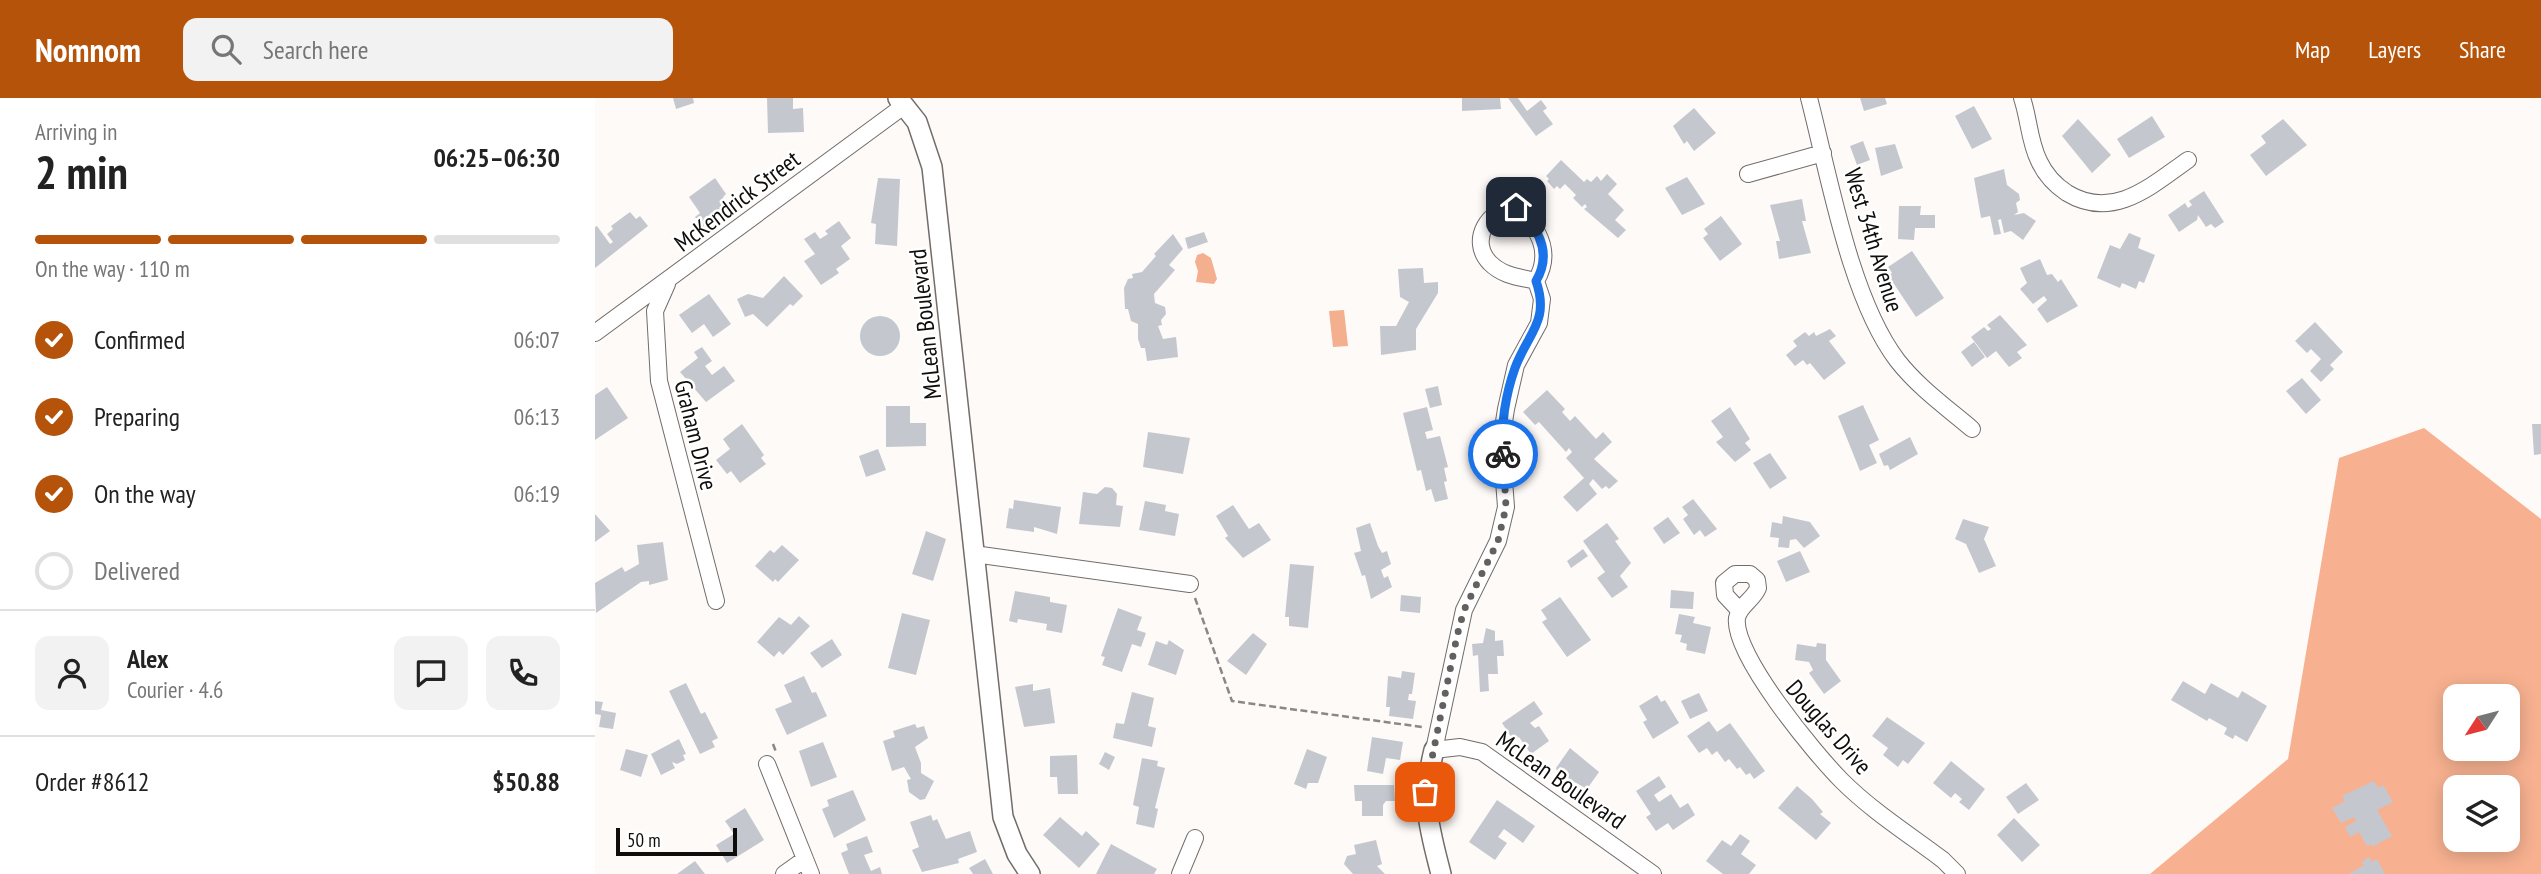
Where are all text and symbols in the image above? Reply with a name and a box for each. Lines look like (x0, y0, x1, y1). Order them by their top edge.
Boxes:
search box (183, 18, 673, 81)
text: Nomnom (35, 28, 141, 71)
icon: search (207, 30, 245, 68)
text: Search here (263, 33, 368, 66)
text: Map (2295, 34, 2330, 65)
text: Layers (2368, 34, 2421, 65)
text: Share (2459, 34, 2506, 65)
text: Arriving in (35, 117, 117, 146)
text: 06:25–06:30 (433, 141, 560, 174)
text: 2 min (35, 142, 128, 202)
street label: McKendrick Street (668, 143, 806, 258)
street label: West 34th Avenue (1837, 164, 1911, 316)
pin (1486, 177, 1546, 237)
icon: home (1497, 188, 1535, 226)
street label: McLean Boulevard (902, 247, 948, 401)
text: On the way · 110 m (35, 254, 190, 283)
icon: check (35, 321, 73, 359)
text: Confirmed (94, 323, 185, 356)
text: 06:07 (514, 325, 560, 354)
street label: Graham Drive (667, 377, 725, 493)
icon: check (35, 398, 73, 436)
text: Preparing (94, 400, 180, 433)
text: 06:13 (514, 402, 560, 431)
courier (1468, 419, 1538, 489)
icon: bike (1484, 435, 1522, 473)
icon: check (35, 475, 73, 513)
text: On the way (94, 477, 196, 510)
text: 06:19 (514, 479, 560, 508)
text: Delivered (94, 554, 180, 587)
button: person (35, 636, 109, 710)
button: chat (394, 636, 468, 710)
button: phone (486, 636, 560, 710)
text: Alex (127, 642, 168, 675)
street label: Douglas Drive (1779, 673, 1879, 781)
text: Courier · 4.6 (127, 675, 223, 704)
north arrow (2443, 684, 2520, 761)
map controls (2443, 684, 2520, 852)
street label: McLean Boulevard (1490, 724, 1632, 836)
pin (1395, 762, 1455, 822)
text: Order #8612 (35, 765, 150, 798)
text: $50.88 (492, 765, 560, 798)
icon: bag (1406, 773, 1444, 811)
button: layers (2443, 775, 2520, 852)
scale bar (616, 825, 737, 857)
text: 50 m (627, 828, 661, 852)

